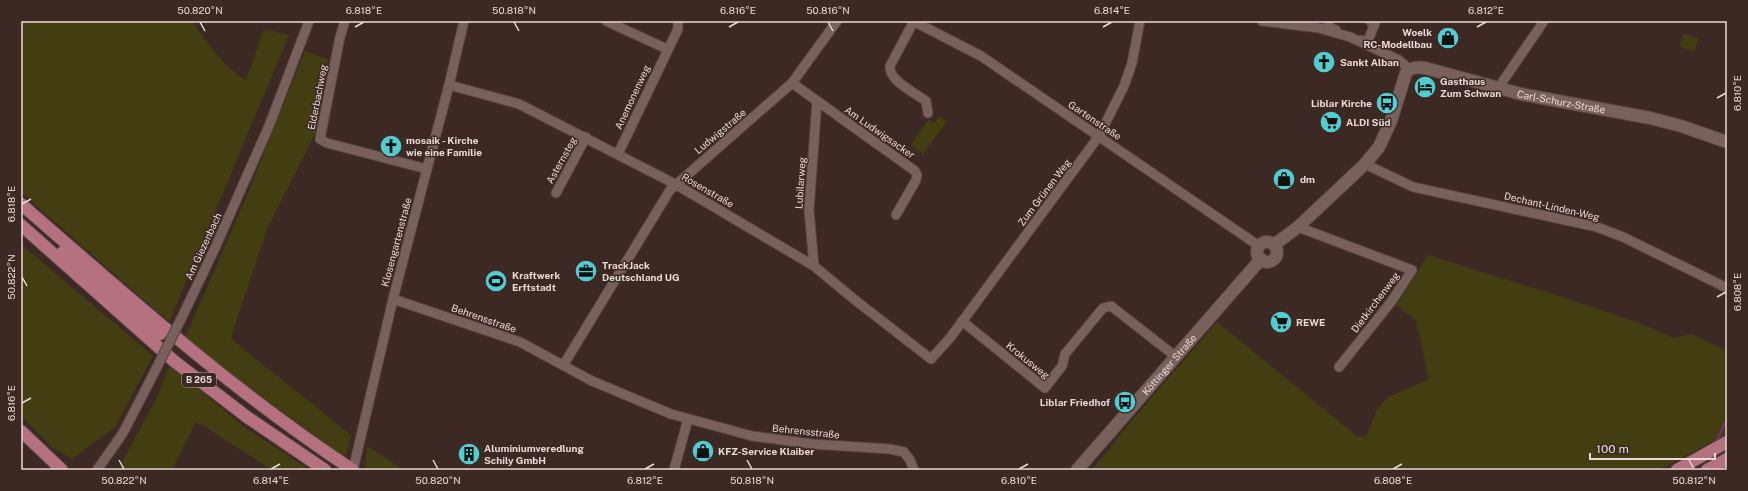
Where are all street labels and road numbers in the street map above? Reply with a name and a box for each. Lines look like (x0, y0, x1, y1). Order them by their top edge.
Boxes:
street label: Elderbachweg (305, 63, 329, 131)
street label: Anemonenweg (612, 63, 652, 131)
street label: Carl-Schurz-Straße (1516, 87, 1607, 116)
street label: Gartenstraße (1066, 98, 1124, 142)
street label: Am Ludwigsacker (843, 103, 917, 161)
street label: Ludwigstraße (692, 106, 748, 156)
street label: Asternsteg (543, 135, 579, 185)
street label: Zum Grünen Weg (1015, 156, 1073, 228)
street label: Lubilarweg (792, 157, 808, 209)
street label: Rosenstraße (680, 170, 737, 210)
street label: Dechant-Linden-Weg (1503, 189, 1601, 223)
street label: Klosengartenstraße (378, 196, 414, 288)
street label: Am Giezenbach (182, 210, 224, 281)
street label: Dietkirchenweg (1348, 269, 1402, 335)
street label: Behrensstraße (450, 301, 518, 335)
street label: Köttinger Straße (1139, 331, 1199, 397)
street label: Krokusweg (1004, 339, 1052, 381)
road number: B 265 (182, 373, 216, 387)
street label: Behrensstraße (772, 421, 841, 441)

